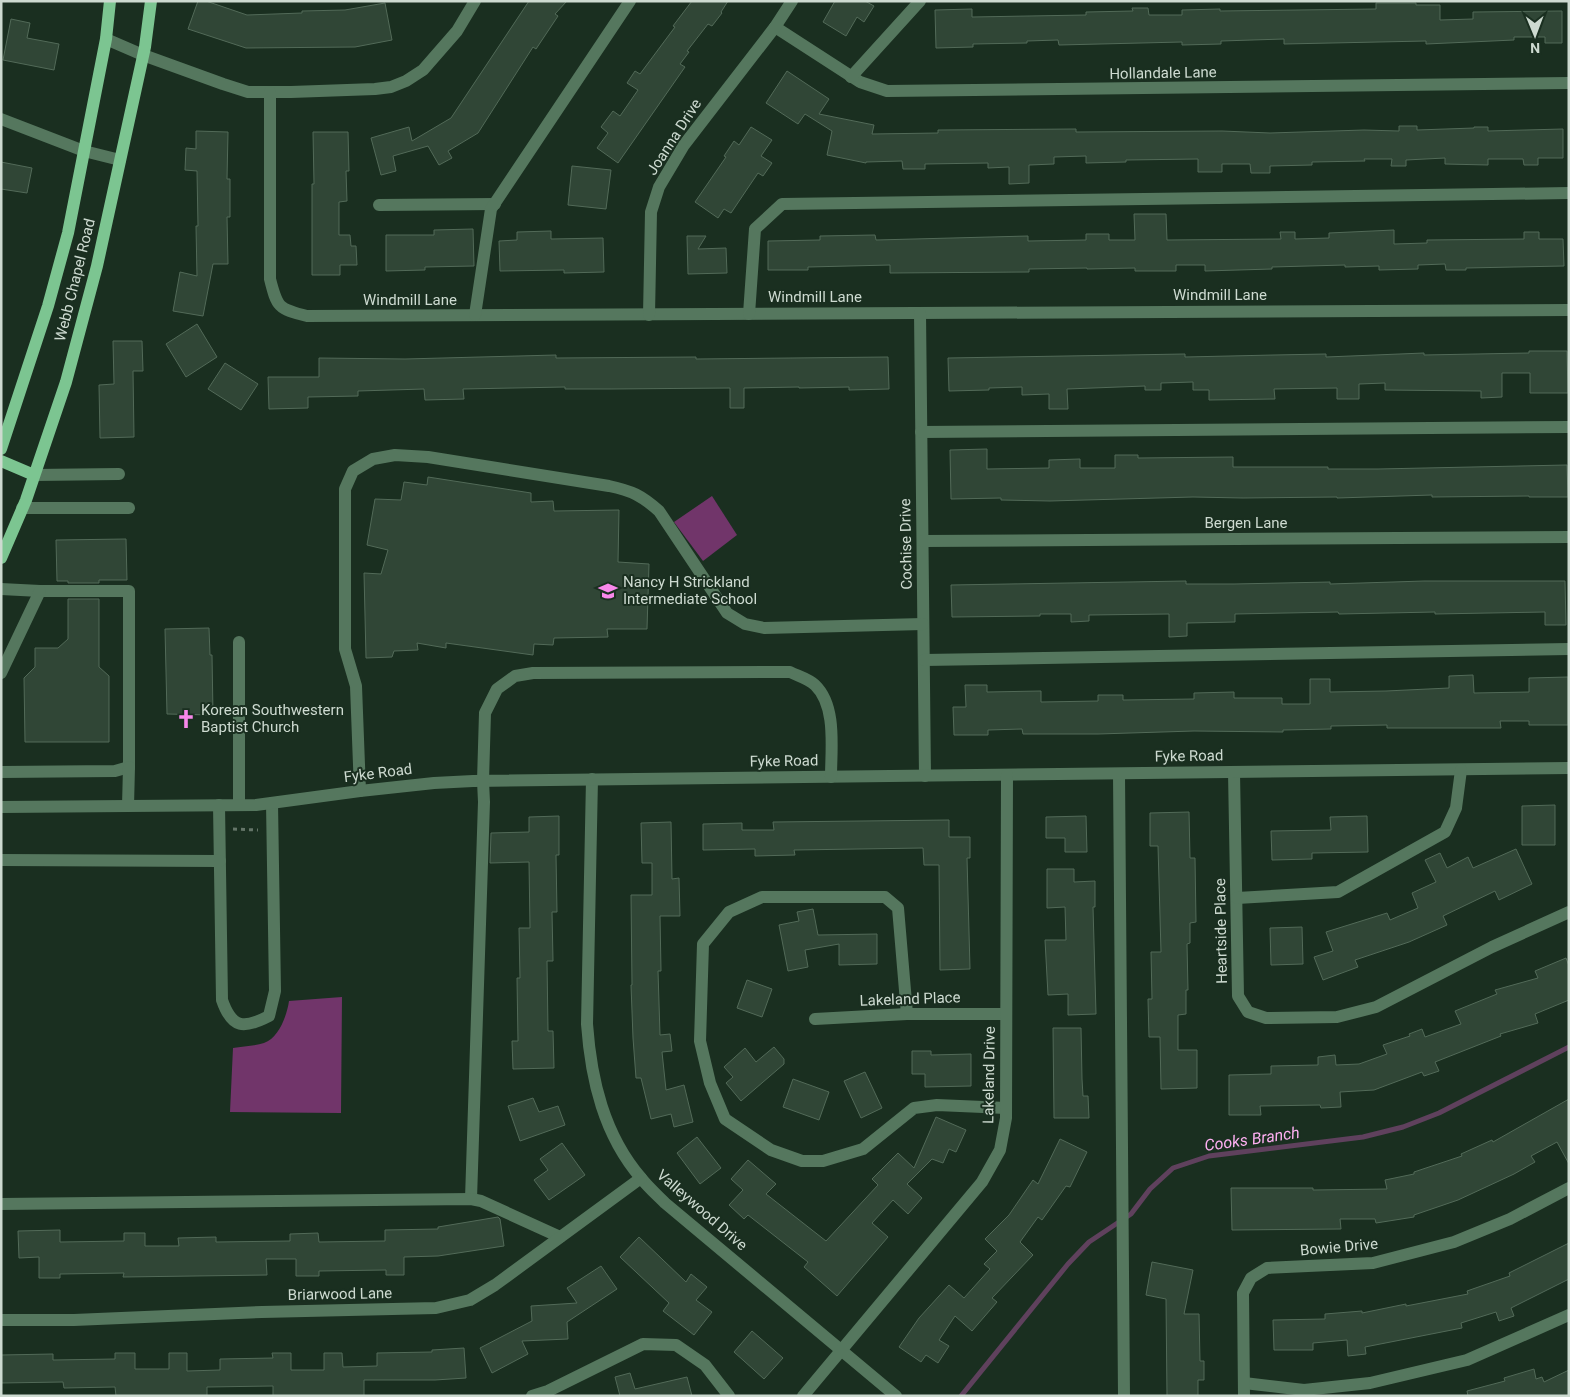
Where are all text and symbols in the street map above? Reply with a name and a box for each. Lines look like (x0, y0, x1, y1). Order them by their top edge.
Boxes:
north arrow (1510, 10, 1560, 60)
text: N (1530, 40, 1540, 56)
street label: Hollandale Lane (1109, 63, 1217, 83)
street label: Joanna Drive (643, 96, 705, 178)
street label: Webb Chapel Road (51, 217, 99, 343)
street label: Windmill Lane (1173, 286, 1267, 304)
street label: Windmill Lane (768, 288, 862, 306)
street label: Windmill Lane (363, 291, 457, 309)
street label: Cochise Drive (896, 498, 916, 590)
street label: Bergen Lane (1204, 514, 1288, 532)
place label: Nancy H Strickland Intermediate School (623, 573, 757, 608)
school or university icon: Nancy H Strickland Intermediate School (597, 580, 619, 602)
place label: Korean Southwestern Baptist Church (201, 701, 344, 736)
church icon: Korean Southwestern Baptist Church (175, 708, 197, 730)
street label: Fyke Road (1154, 746, 1224, 766)
street label: Fyke Road (749, 751, 819, 771)
street label: Fyke Road (343, 760, 413, 786)
street label: Heartside Place (1211, 878, 1231, 984)
street label: Lakeland Place (859, 988, 961, 1010)
street label: Lakeland Drive (979, 1026, 999, 1124)
water label: Cooks Branch (1203, 1123, 1301, 1155)
street label: Valleywood Drive (653, 1166, 751, 1254)
street label: Bowie Drive (1299, 1235, 1379, 1259)
street label: Briarwood Lane (288, 1284, 392, 1304)

